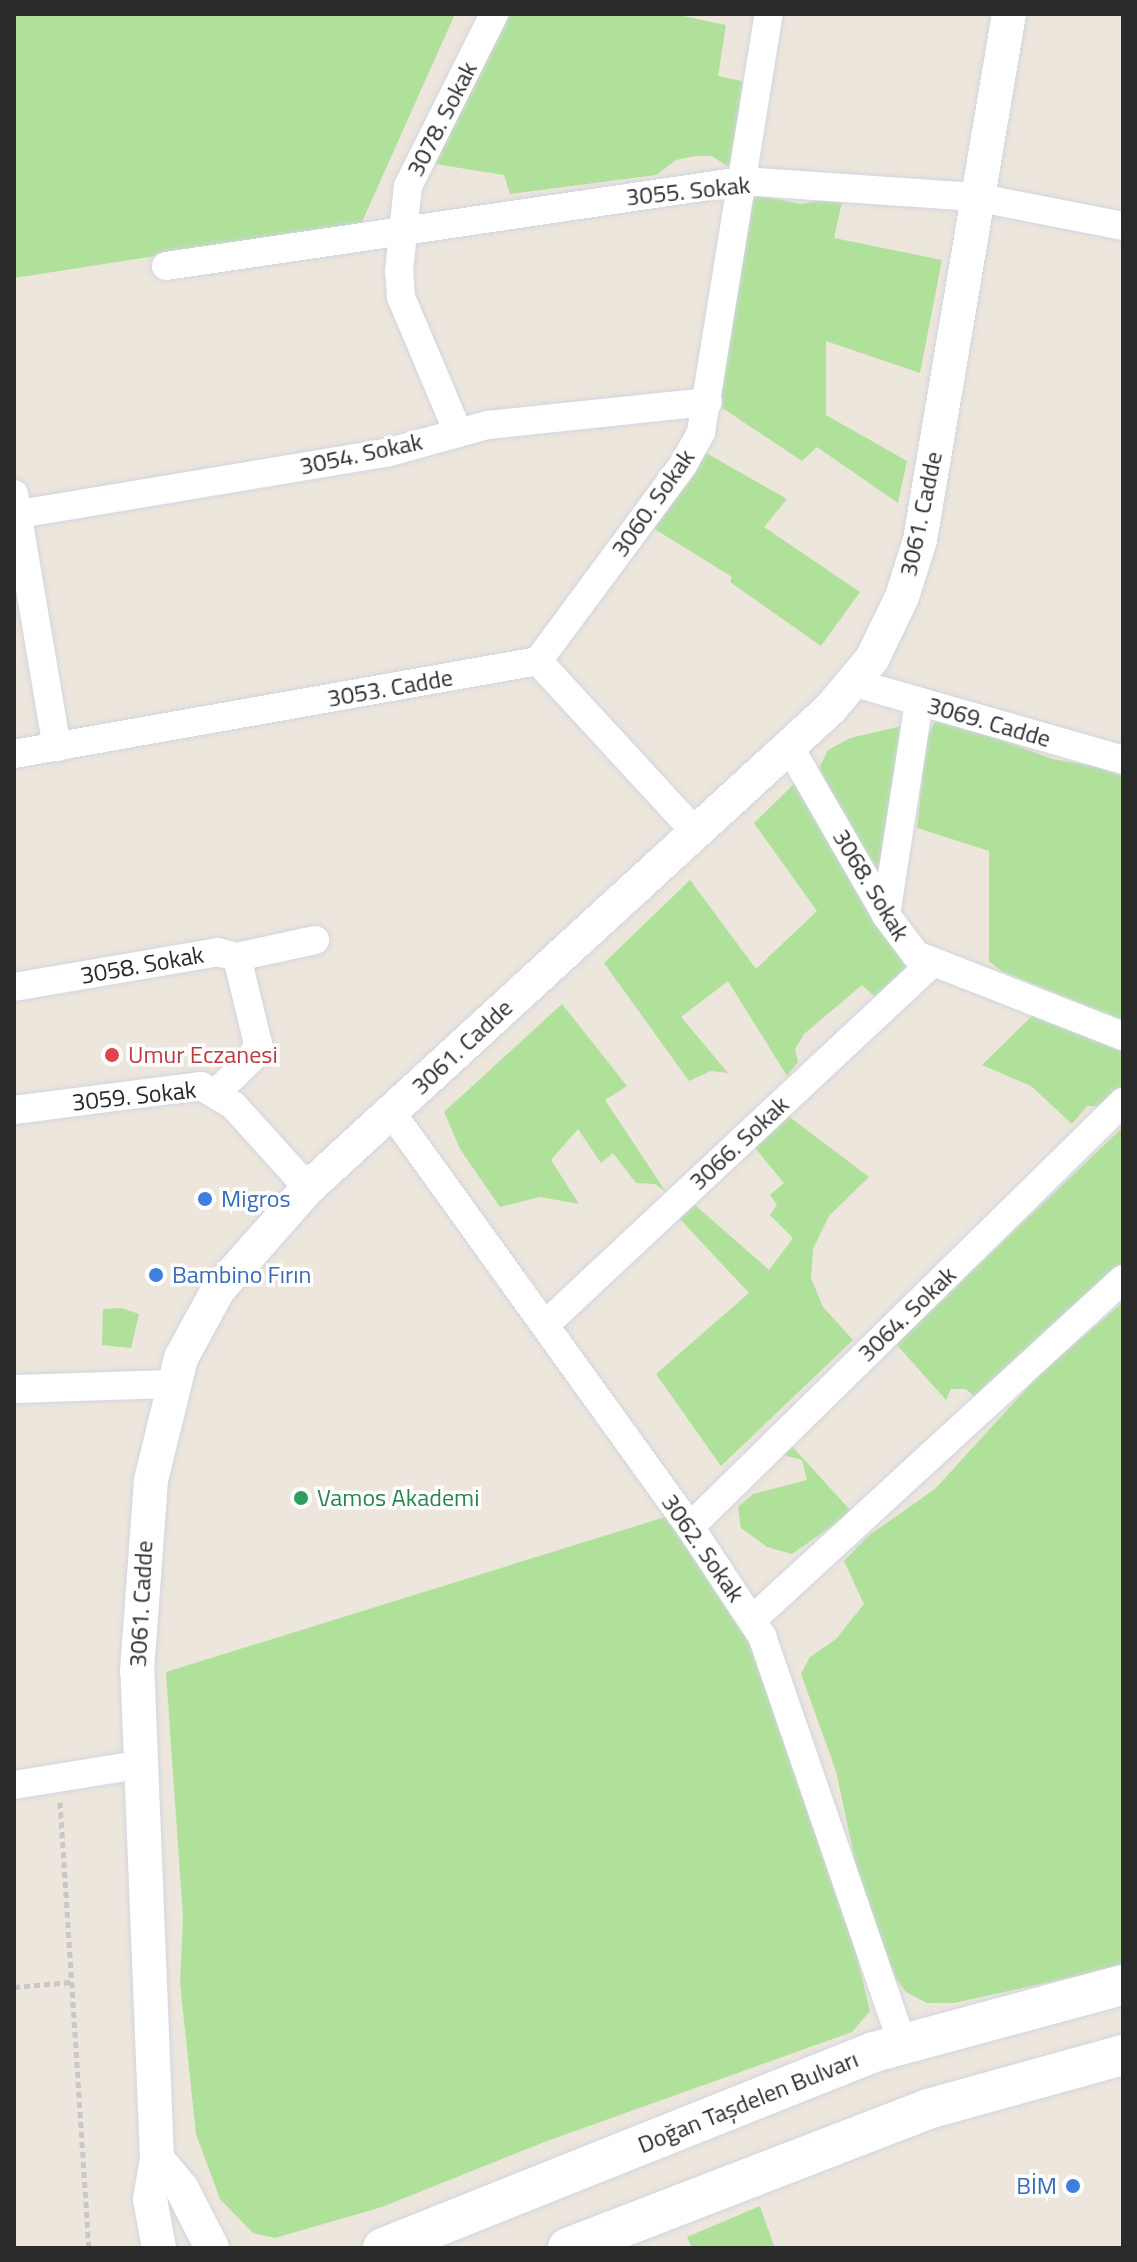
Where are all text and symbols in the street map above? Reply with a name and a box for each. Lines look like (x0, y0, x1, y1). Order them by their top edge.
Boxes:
street label: 3078. Sokak (401, 57, 483, 181)
street label: 3055. Sokak (624, 170, 752, 212)
street label: 3054. Sokak (297, 427, 425, 481)
street label: 3060. Sokak (605, 444, 701, 562)
street label: 3061. Cadde (894, 449, 948, 579)
street label: 3053. Cadde (325, 663, 455, 713)
street label: 3069. Cadde (924, 691, 1054, 753)
street label: 3068. Sokak (827, 824, 915, 946)
street label: 3058. Sokak (78, 940, 206, 990)
street label: 3061. Cadde (406, 993, 518, 1101)
place label: Umur Eczanesi (128, 1041, 278, 1069)
marker: Umur Eczanesi (103, 1046, 121, 1064)
street label: 3059. Sokak (70, 1075, 198, 1117)
street label: 3066. Sokak (684, 1090, 794, 1196)
place label: Migros (221, 1185, 291, 1213)
marker: Migros (196, 1190, 214, 1208)
street label: 3064. Sokak (852, 1260, 962, 1368)
place label: Bambino Fırın (172, 1261, 311, 1289)
marker: Bambino Fırın (147, 1266, 165, 1284)
place label: Vamos Akademi (317, 1484, 479, 1512)
marker: Vamos Akademi (292, 1489, 310, 1507)
street label: 3062. Sokak (655, 1489, 751, 1607)
street label: 3061. Cadde (123, 1540, 159, 1668)
street label: Doğan Taşdelen Bulvarı (634, 2045, 862, 2159)
place label: BİM (1016, 2172, 1057, 2200)
marker: BİM (1064, 2177, 1082, 2195)

